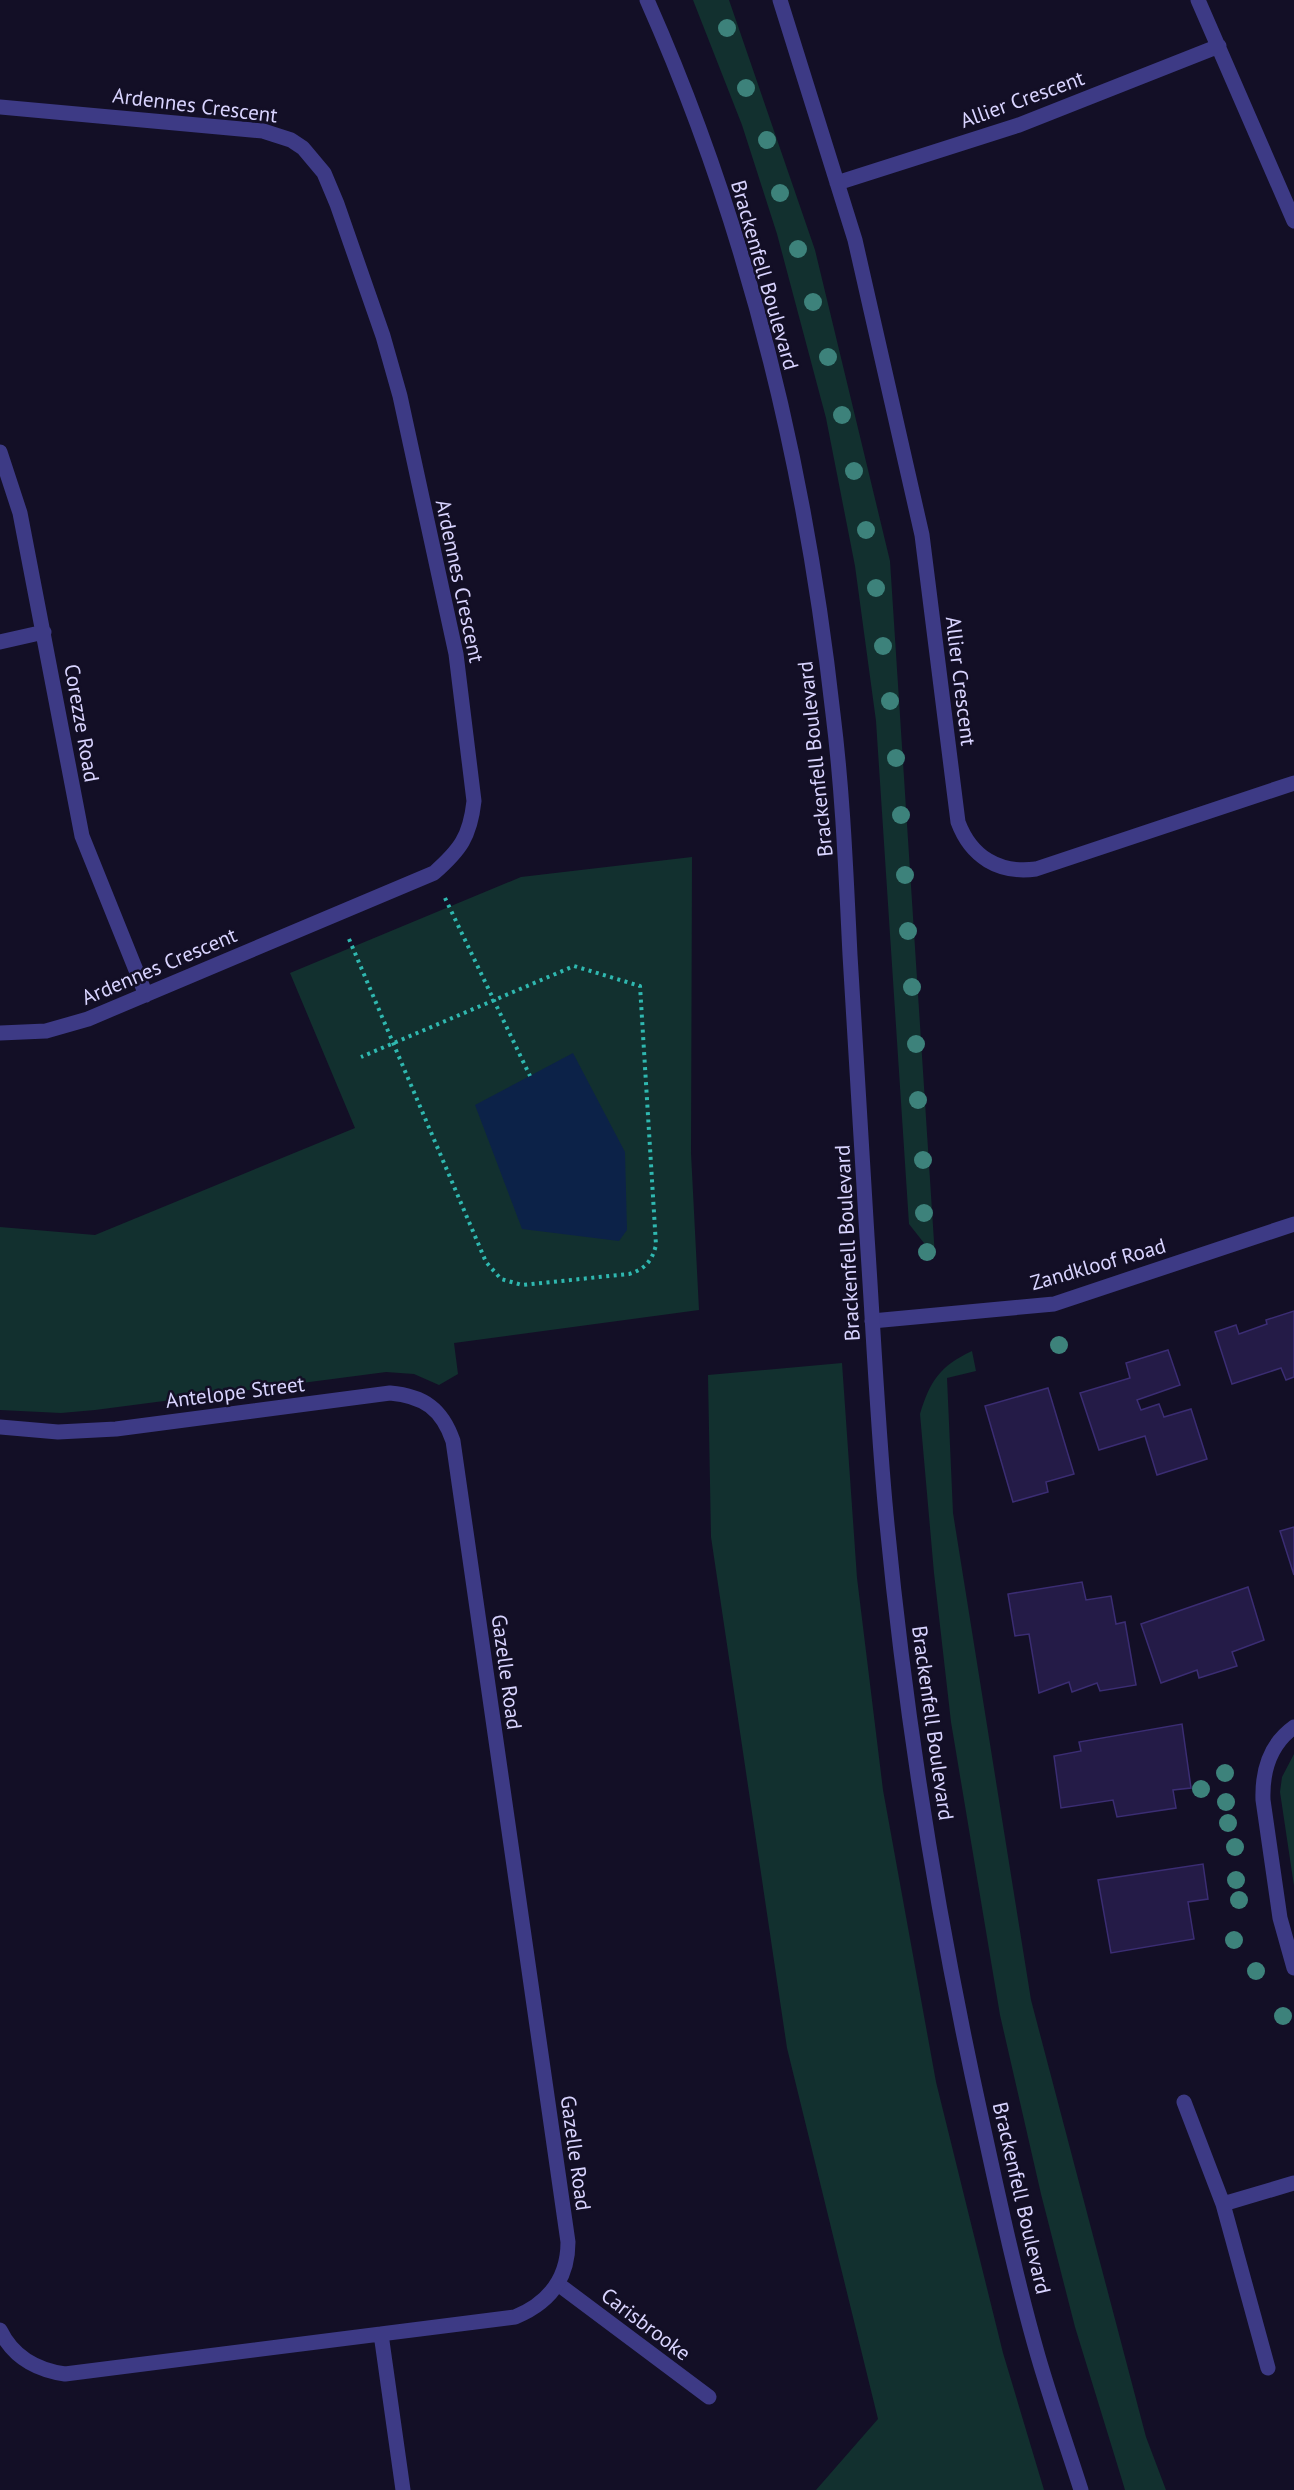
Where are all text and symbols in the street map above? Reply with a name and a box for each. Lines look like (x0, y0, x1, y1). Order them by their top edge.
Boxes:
street label: Allier Crescent (956, 64, 1088, 134)
street label: Ardennes Crescent (111, 81, 279, 129)
street label: Brackenfell Boulevard (725, 177, 805, 373)
street label: Ardennes Crescent (430, 497, 490, 665)
street label: Allier Crescent (940, 615, 982, 747)
street label: Brackenfell Boulevard (791, 660, 839, 858)
street label: Corezze Road (58, 662, 106, 784)
street label: Ardennes Crescent (77, 921, 241, 1011)
street label: Brackenfell Boulevard (828, 1144, 866, 1342)
street label: Zandkloof Road (1027, 1232, 1169, 1296)
street label: Antelope Street (164, 1370, 306, 1414)
street label: Gazelle Road (486, 1613, 528, 1731)
street label: Brackenfell Boulevard (906, 1624, 960, 1822)
street label: Gazelle Road (555, 2094, 597, 2212)
street label: Brackenfell Boulevard (987, 2099, 1057, 2297)
street label: Carisbrooke (596, 2282, 696, 2366)

